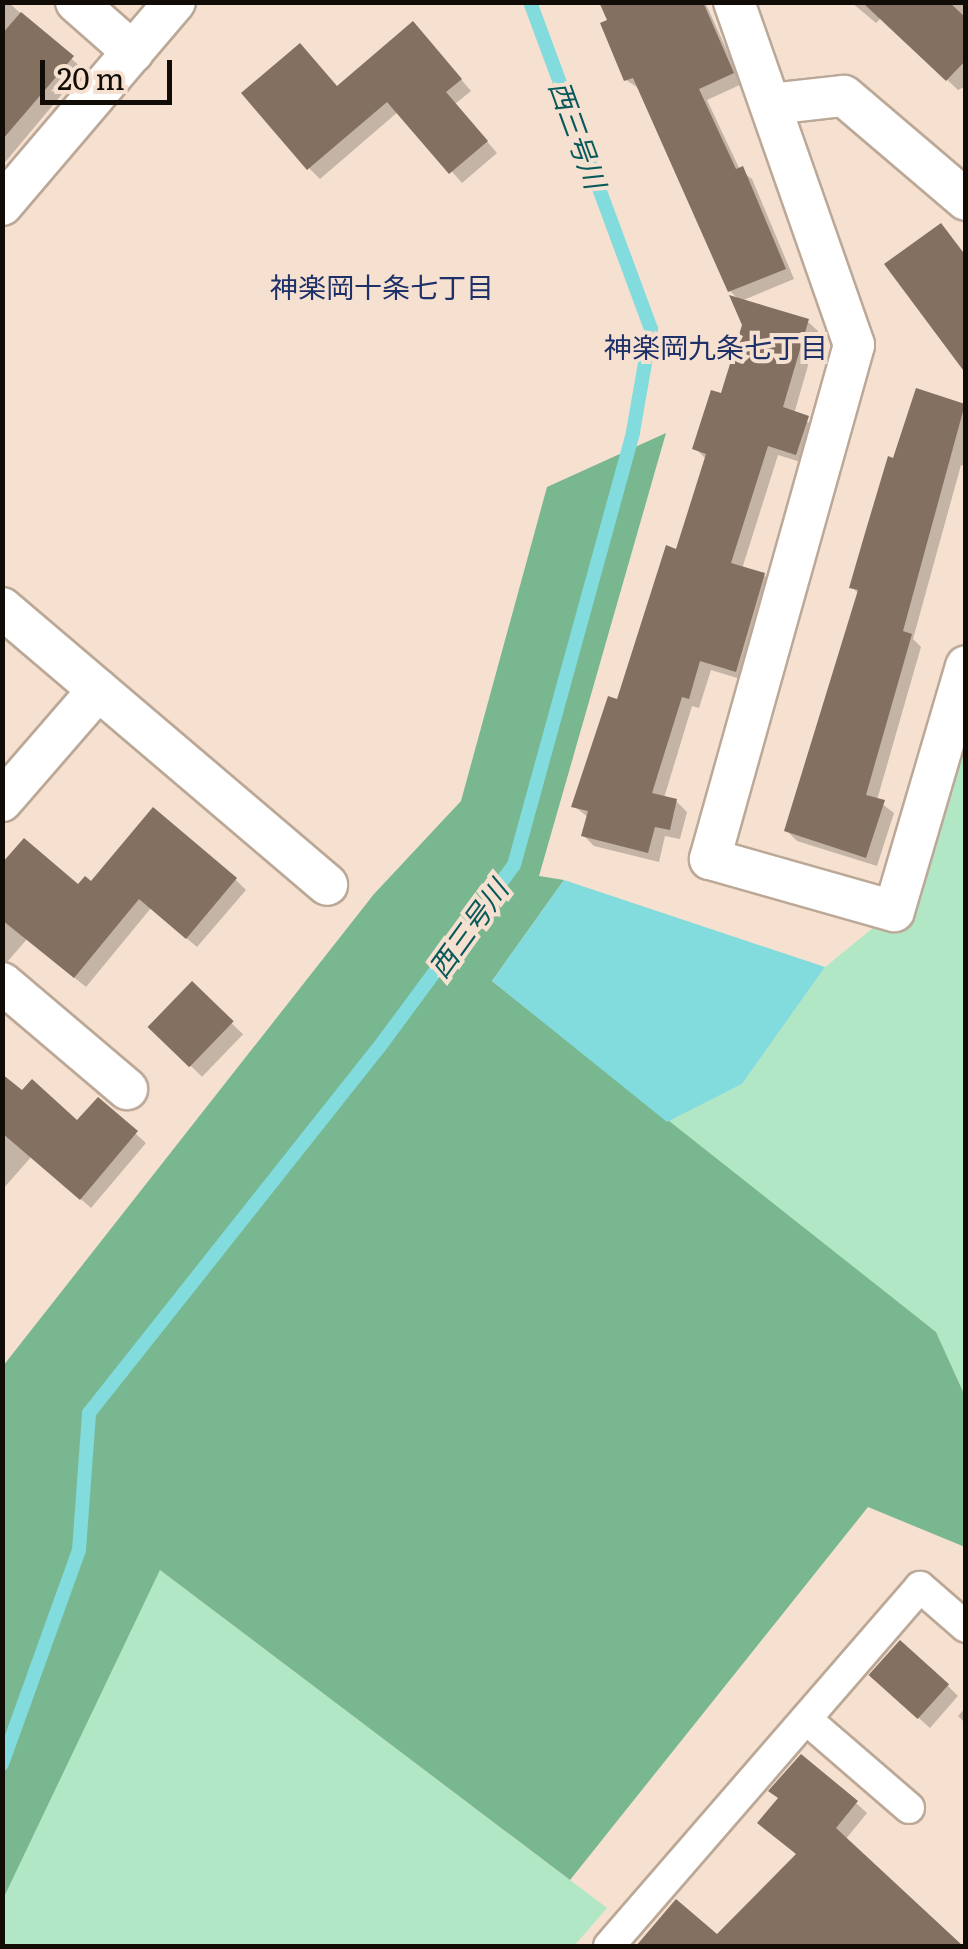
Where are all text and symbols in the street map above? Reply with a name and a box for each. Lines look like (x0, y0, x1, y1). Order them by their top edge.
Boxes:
scale bar (45, 40, 178, 102)
text: 20 m (57, 55, 125, 99)
water label: 西三号川 (544, 76, 614, 192)
district label: 神楽岡十条七丁目 (270, 269, 494, 303)
district label: 神楽岡九条七丁目 (604, 329, 828, 363)
water label: 西三号川 (420, 873, 514, 983)

